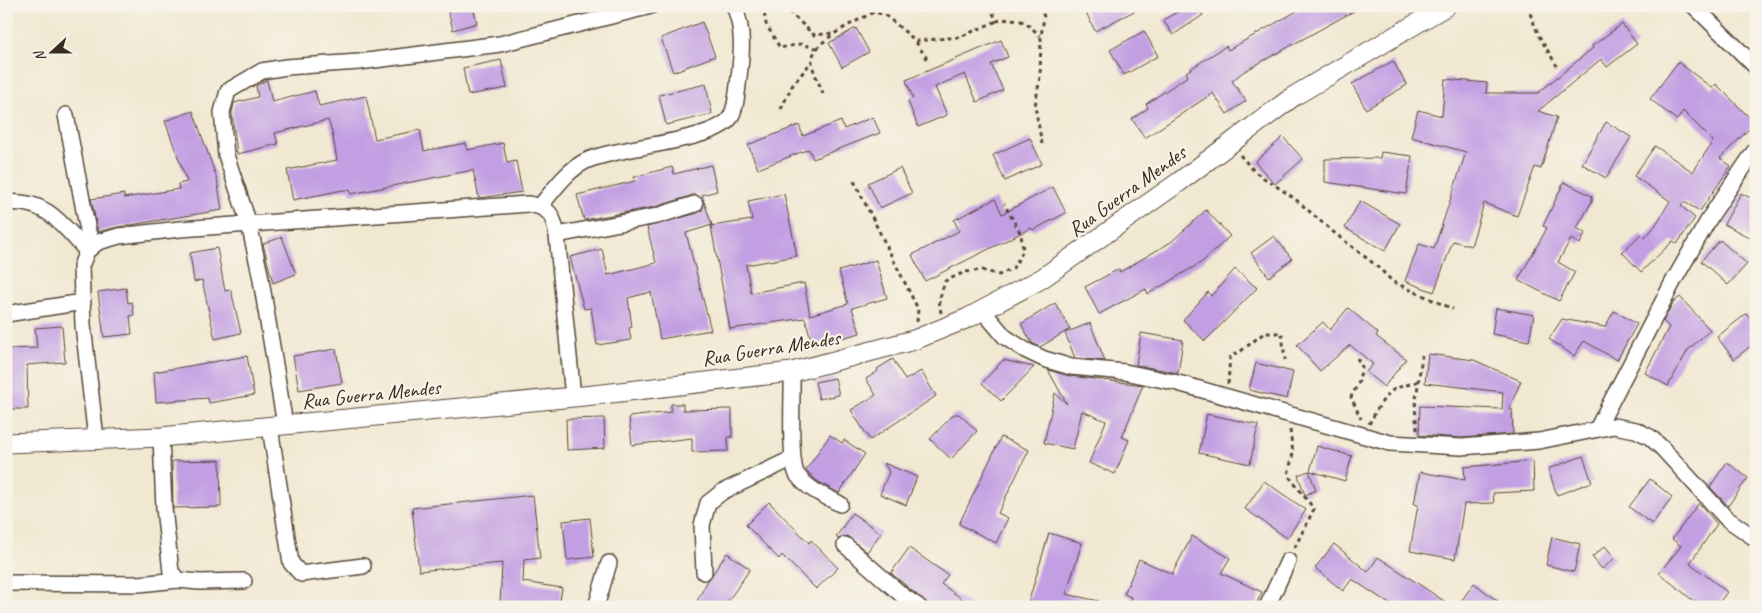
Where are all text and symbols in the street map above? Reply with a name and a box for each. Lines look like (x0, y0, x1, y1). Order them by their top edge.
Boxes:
north arrow (28, 28, 78, 78)
text: N (30, 47, 50, 64)
street label: Rua Guerra Mendes (1063, 138, 1192, 242)
street label: Rua Guerra Mendes (700, 324, 844, 372)
street label: Rua Guerra Mendes (300, 374, 443, 414)

